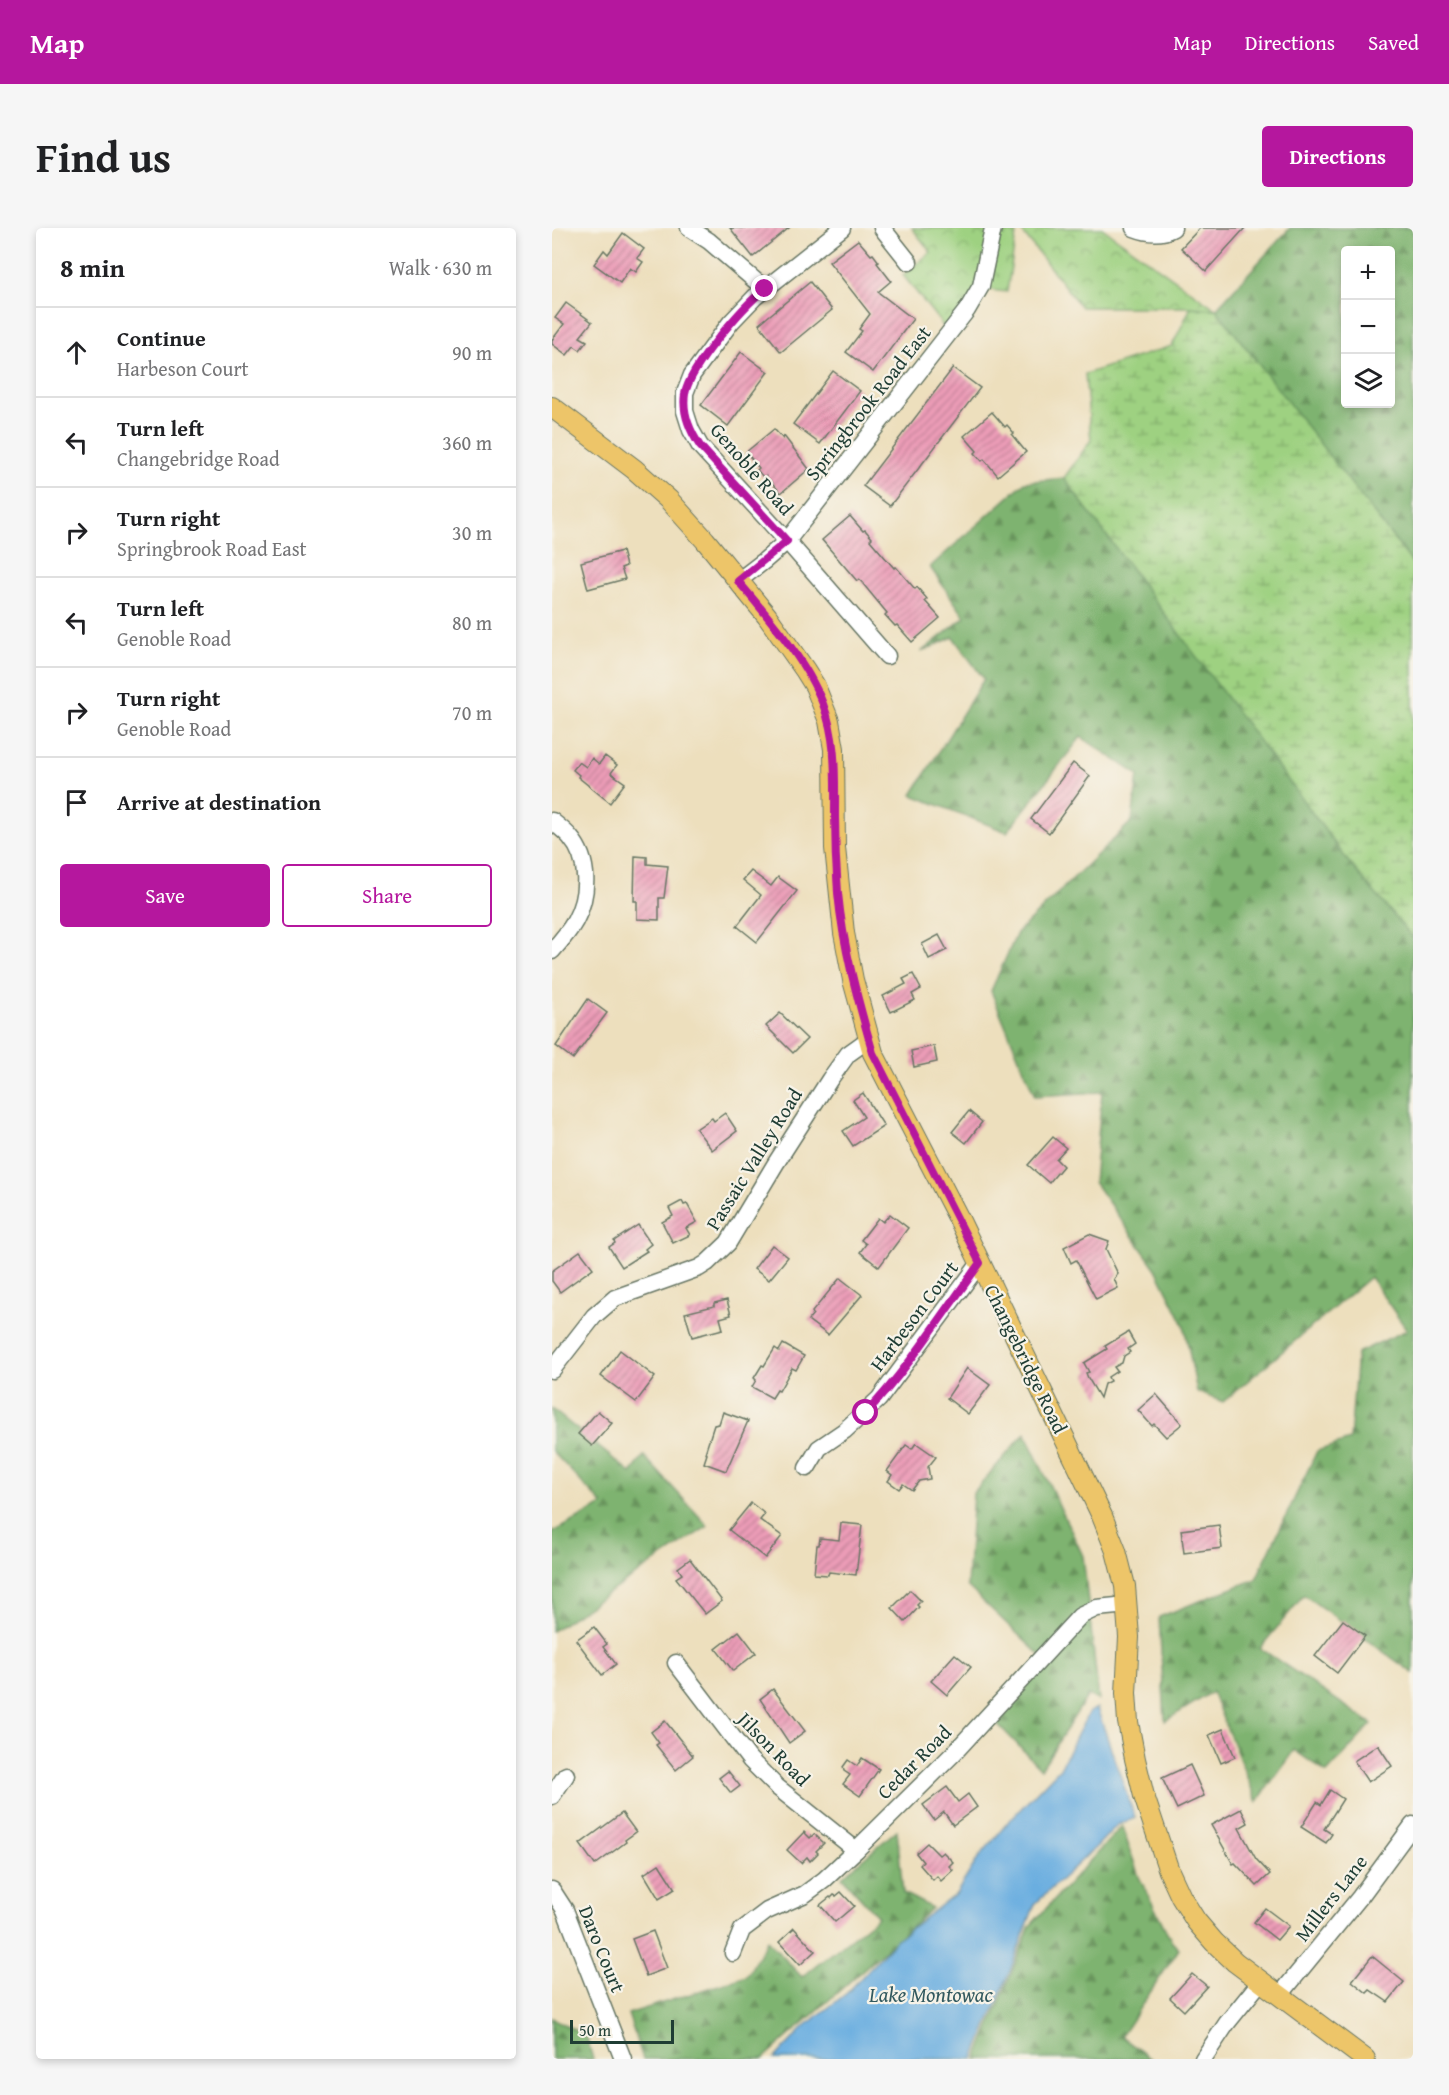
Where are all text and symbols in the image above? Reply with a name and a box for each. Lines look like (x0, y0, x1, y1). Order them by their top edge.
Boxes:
text: Map (30, 22, 84, 63)
text: Map (1173, 27, 1212, 58)
text: Directions (1245, 27, 1335, 58)
text: Saved (1368, 27, 1419, 58)
text: Find us (36, 126, 171, 187)
button: Directions (1262, 126, 1413, 187)
map controls (1341, 246, 1395, 408)
button: + (1341, 246, 1395, 300)
text: 8 min (60, 248, 125, 287)
text: Walk · 630 m (389, 253, 492, 282)
route end (751, 275, 777, 301)
button: − (1341, 300, 1395, 354)
street label: Springbrook Road East (798, 319, 937, 486)
text: Continue (117, 322, 206, 354)
icon: ahead (60, 336, 93, 369)
text: 90 m (452, 338, 492, 367)
text: Harbeson Court (117, 354, 249, 383)
button: layers (1341, 354, 1395, 408)
text: Turn left (117, 412, 204, 444)
street label: Genoble Road (704, 416, 801, 522)
icon: left (60, 426, 93, 459)
text: 360 m (442, 428, 492, 457)
text: Changebridge Road (117, 444, 280, 473)
text: Turn right (117, 502, 220, 534)
icon: right (60, 516, 93, 549)
text: 30 m (452, 518, 492, 547)
text: Springbrook Road East (117, 534, 307, 563)
text: Turn left (117, 592, 204, 624)
icon: left (60, 606, 93, 639)
text: 80 m (452, 608, 492, 637)
text: Genoble Road (117, 624, 231, 653)
text: Turn right (117, 682, 220, 714)
icon: right (60, 696, 93, 729)
text: 70 m (452, 698, 492, 727)
text: Genoble Road (117, 714, 231, 743)
icon: arrive (60, 786, 93, 819)
text: Arrive at destination (117, 786, 321, 818)
button: Save (60, 864, 270, 927)
button: Share (282, 864, 492, 927)
street label: Passaic Valley Road (698, 1082, 809, 1235)
street label: Harbeson Court (862, 1254, 965, 1377)
street label: Changebridge Road (978, 1279, 1075, 1438)
route start (852, 1399, 878, 1425)
street label: Jilson Road (729, 1703, 817, 1792)
street label: Cedar Road (870, 1718, 958, 1805)
street label: Millers Lane (1287, 1848, 1374, 1947)
street label: Daro Court (572, 1901, 633, 1997)
water label: Lake Montowac (868, 1979, 994, 2010)
scale bar (570, 2017, 674, 2044)
text: 50 m (579, 2018, 611, 2042)

